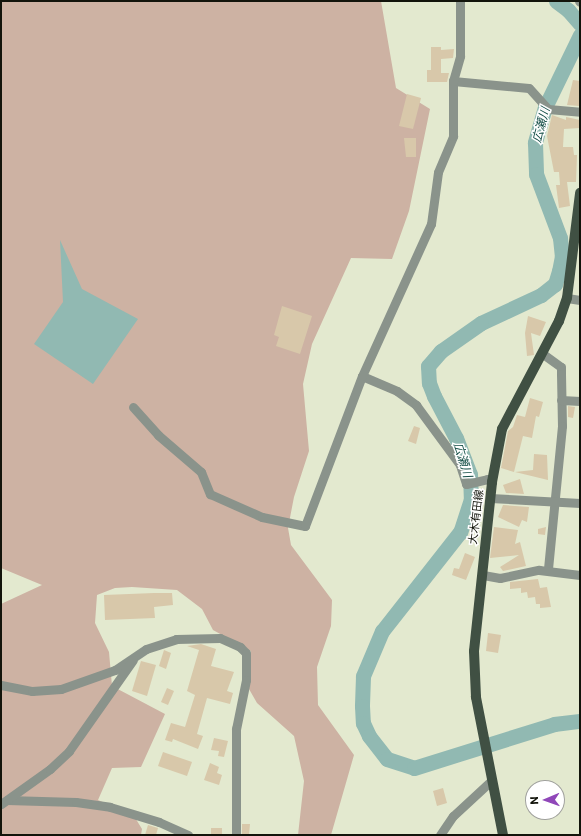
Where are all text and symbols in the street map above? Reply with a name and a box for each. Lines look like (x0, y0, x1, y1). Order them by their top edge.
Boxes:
water label: 広瀬川 (529, 106, 553, 144)
water label: 広瀬川 (451, 441, 475, 479)
street label: 大木有田線 (466, 489, 486, 545)
north arrow (525, 780, 565, 820)
text: N (527, 796, 540, 805)

